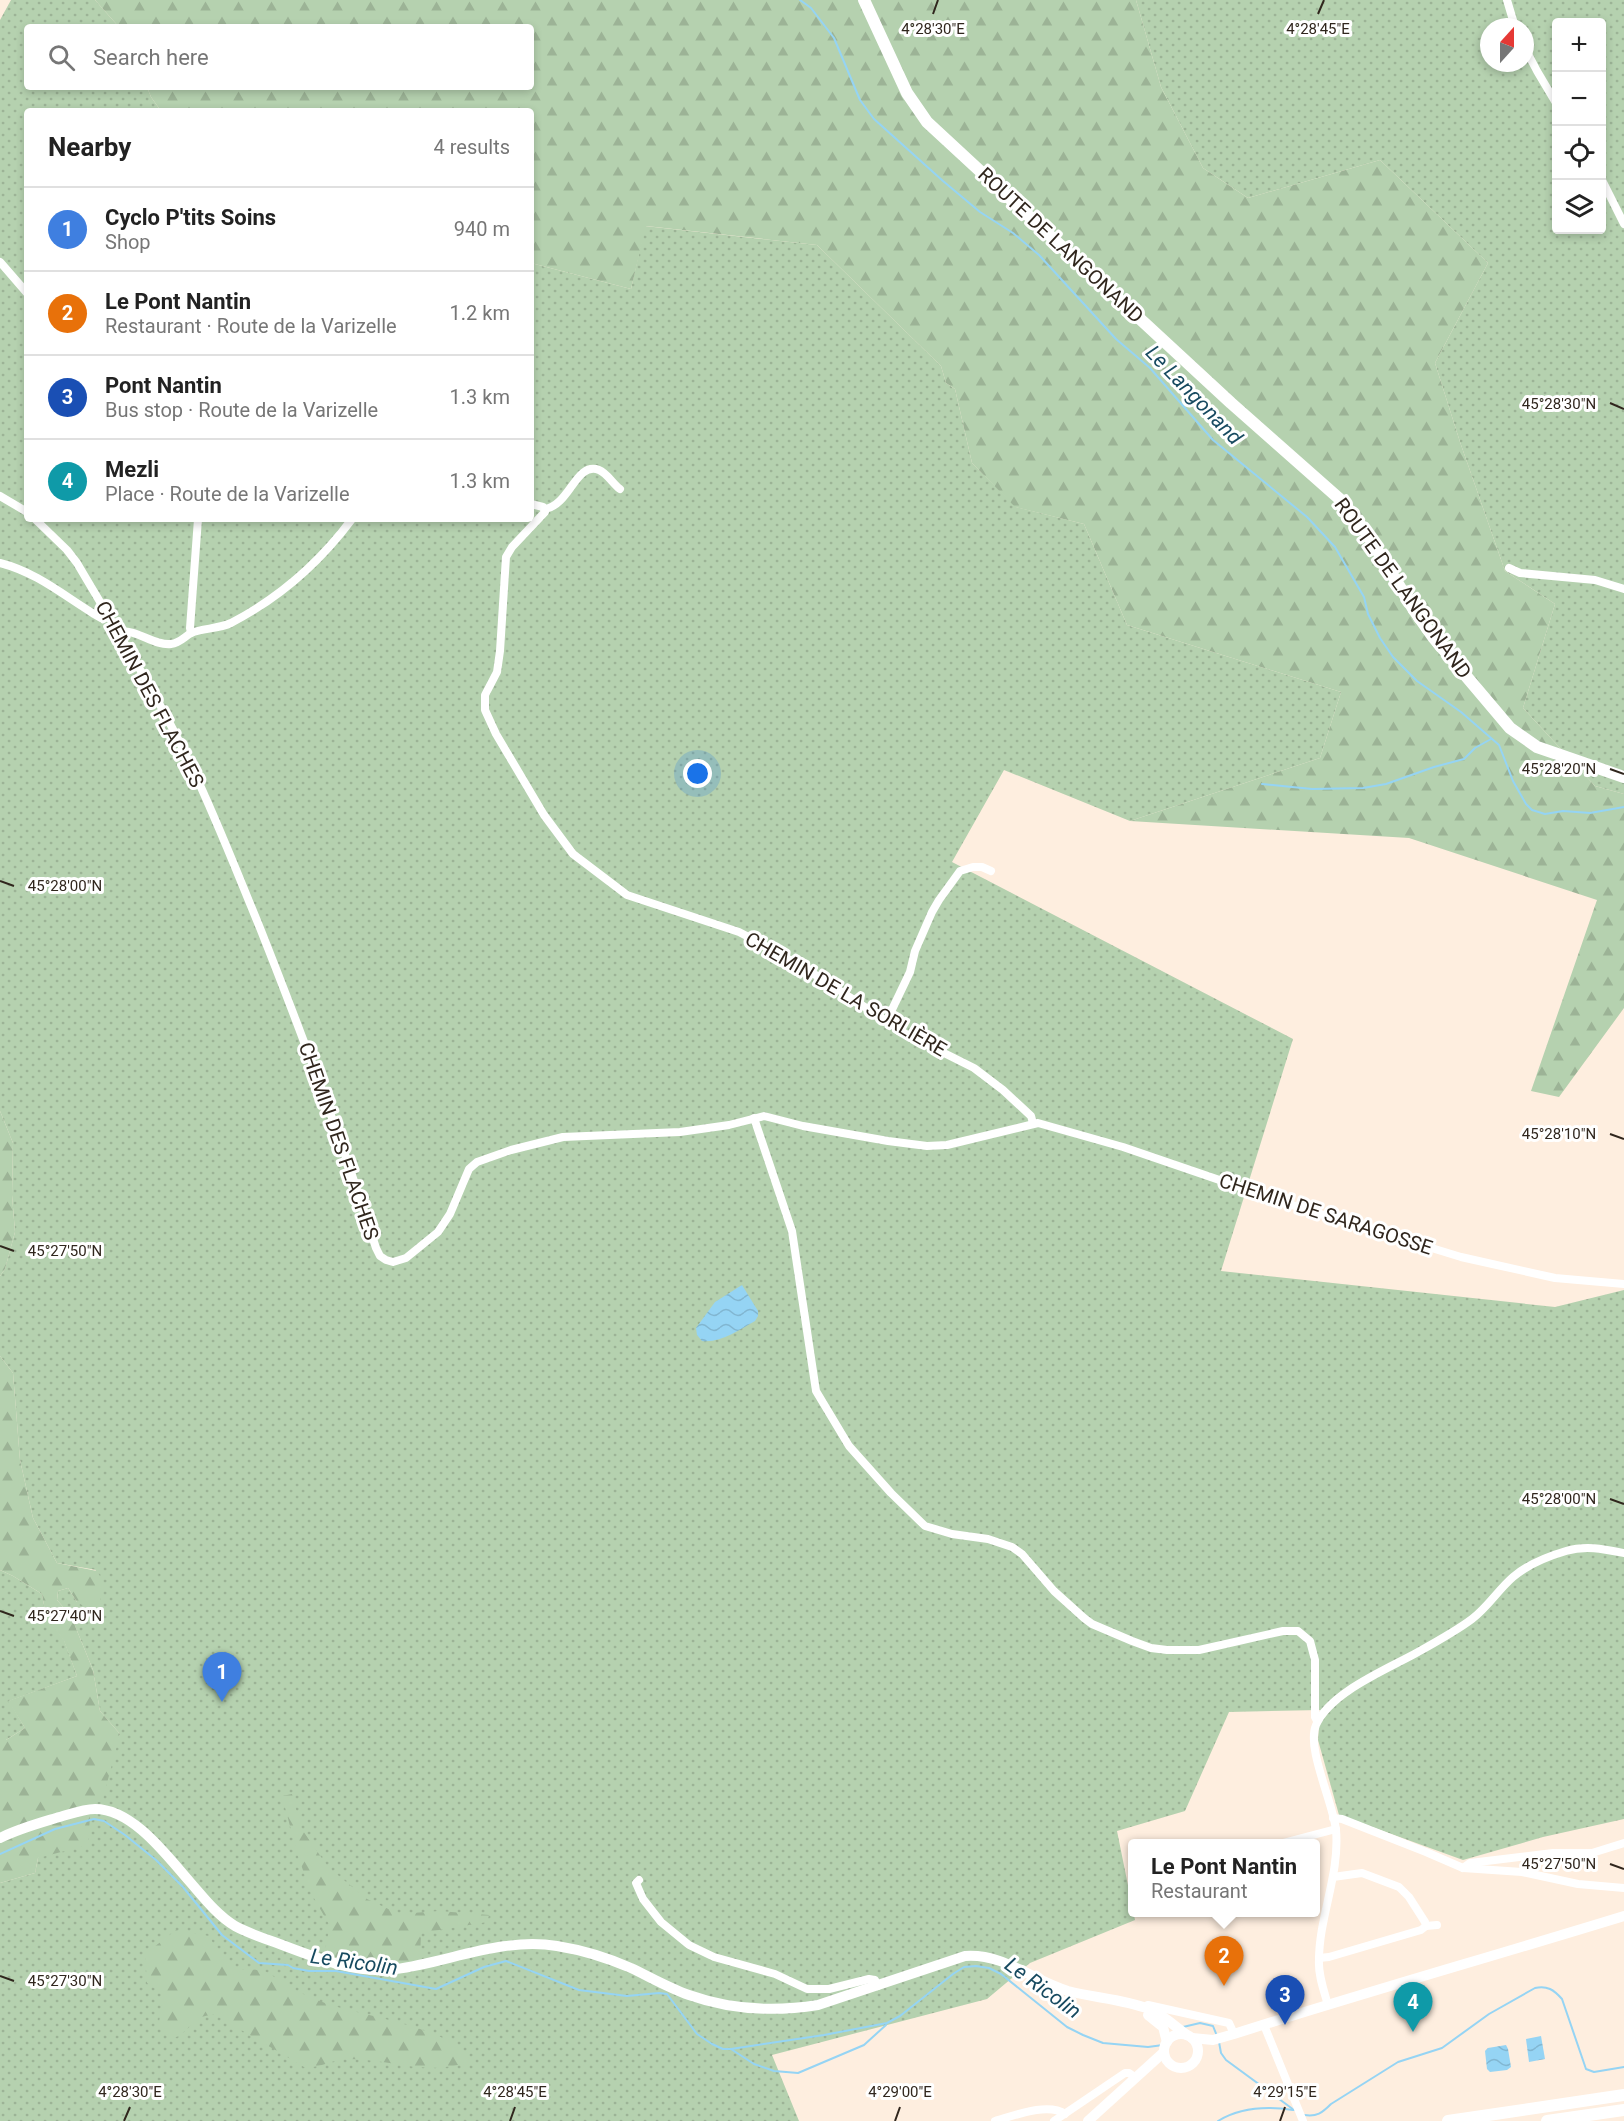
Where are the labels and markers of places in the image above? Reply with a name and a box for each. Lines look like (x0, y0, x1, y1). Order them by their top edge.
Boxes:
pin: 1 (202, 1652, 242, 1702)
pin: 2 (1204, 1936, 1244, 1986)
pin: 3 (1266, 1976, 1304, 2025)
pin: 4 (1394, 1982, 1432, 2032)

